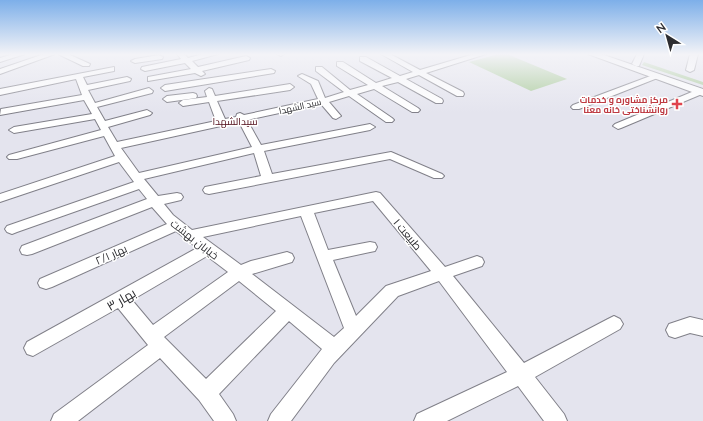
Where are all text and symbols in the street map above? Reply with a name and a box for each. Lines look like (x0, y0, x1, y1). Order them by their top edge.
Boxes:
north arrow (647, 16, 687, 56)
text: N (653, 20, 668, 35)
place label: مرکز مشاوره و خدمات روانشناختی خانه معنا (580, 94, 668, 116)
street label: سید الشهدا (278, 96, 322, 116)
marker: مرکز مشاوره و خدمات روانشناختی خانه معنا (671, 98, 683, 110)
district label: سیدالشهدا (212, 115, 258, 128)
street label: خیابان بهشت (168, 216, 222, 263)
street label: طبیعت ۱ (391, 216, 425, 252)
street label: بهار ۲/۱ (93, 241, 129, 268)
street label: بهار ۳ (103, 284, 139, 314)

